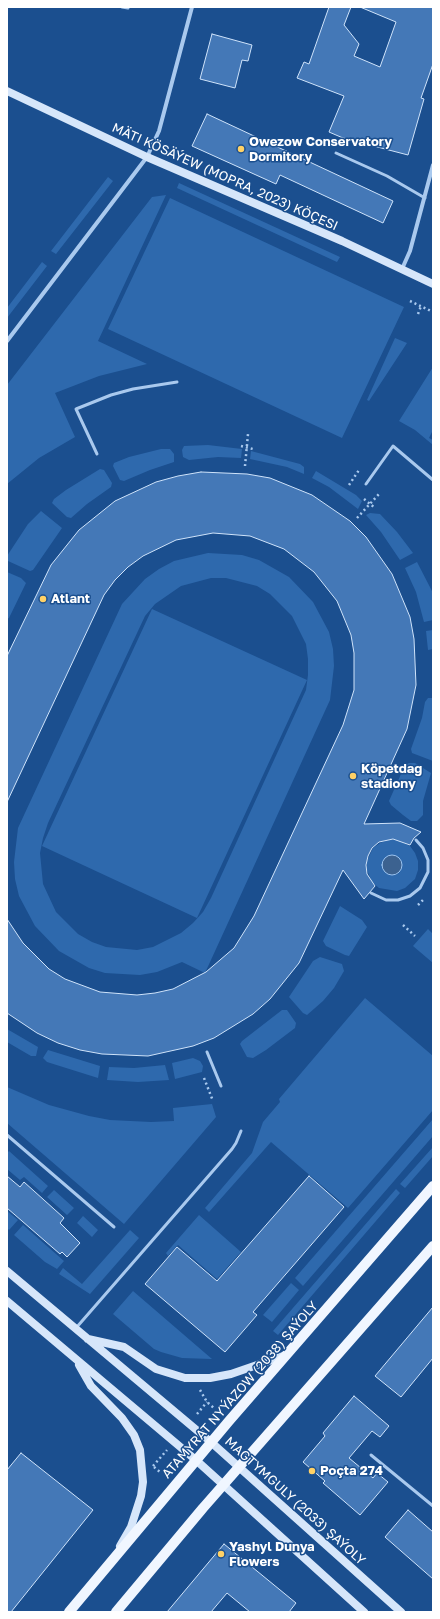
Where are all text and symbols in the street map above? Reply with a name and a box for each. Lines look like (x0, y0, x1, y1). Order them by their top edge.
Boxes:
street label: MÄTI KÖSÄÝEW (MOPRA, 2023) KÖÇESI (110, 120, 340, 234)
place label: Owezow Conservatory Dormitory (249, 134, 392, 165)
marker: Owezow Conservatory Dormitory (236, 144, 246, 154)
place label: Atlant (51, 591, 90, 607)
marker: Atlant (38, 594, 48, 604)
place label: Köpetdag stadiony (361, 761, 422, 792)
marker: Köpetdag stadiony (348, 771, 358, 781)
street label: ATAMYRAT NYÝAZOW (2038) ŞAÝOLY (159, 1298, 321, 1482)
street label: MAGTYMGULY (2033) ŞAÝOLY (221, 1434, 369, 1568)
place label: Poçta 274 (320, 1463, 383, 1479)
marker: Poçta 274 (307, 1466, 317, 1476)
place label: Yashyl Dunya Flowers (229, 1539, 315, 1570)
marker: Yashyl Dunya Flowers (216, 1549, 226, 1559)

